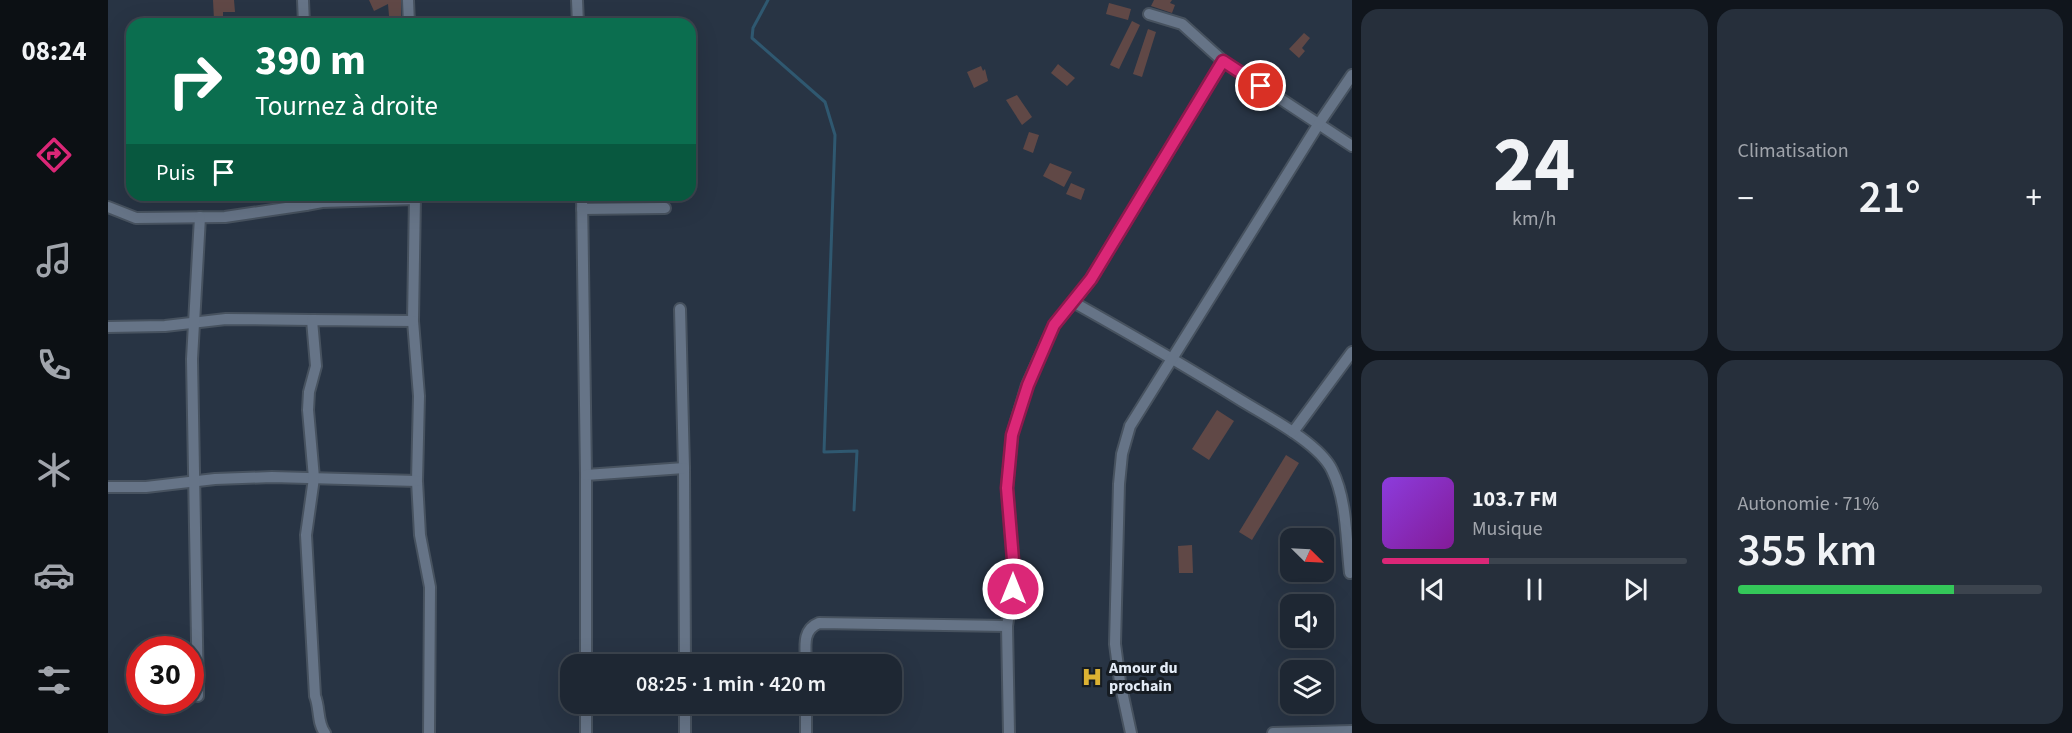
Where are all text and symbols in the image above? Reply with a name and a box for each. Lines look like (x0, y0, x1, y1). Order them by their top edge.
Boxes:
text: 390 m (255, 31, 366, 91)
text: 08:24 (21, 32, 87, 71)
icon: right (156, 42, 234, 120)
pin (1235, 60, 1286, 111)
icon: arrive (1244, 69, 1277, 102)
text: Tournez à droite (255, 87, 438, 126)
text: 24 (1493, 110, 1575, 221)
icon: directions (33, 134, 75, 176)
text: Climatisation (1738, 137, 1849, 165)
icon: arrive (207, 156, 240, 189)
text: Puis (156, 157, 195, 189)
text: 21° (1859, 166, 1921, 230)
text: − (1738, 175, 1754, 222)
text: + (2026, 175, 2042, 222)
text: km/h (1512, 205, 1556, 233)
icon: music (33, 239, 75, 281)
icon: phone (33, 344, 75, 386)
icon: climate (33, 449, 75, 491)
text: 103.7 FM (1472, 483, 1558, 515)
text: Autonomie · 71% (1738, 490, 1879, 518)
text: Musique (1472, 515, 1543, 543)
text: 355 km (1738, 519, 1877, 583)
north arrow (1280, 528, 1334, 582)
map controls (1280, 528, 1334, 714)
icon: car (33, 554, 75, 596)
position arrow (981, 557, 1045, 621)
icon: previous (1416, 573, 1449, 606)
icon: pause (1518, 573, 1551, 606)
icon: next (1619, 573, 1652, 606)
button: sound (1280, 594, 1334, 648)
speed limit sign: 30 (126, 636, 204, 714)
place label: Amour du prochain (1108, 657, 1178, 697)
icon: filters (33, 659, 75, 701)
button: layers (1280, 660, 1334, 714)
hospital icon: Amour du prochain (1080, 665, 1104, 689)
text: 08:25 · 1 min · 420 m (636, 668, 826, 700)

